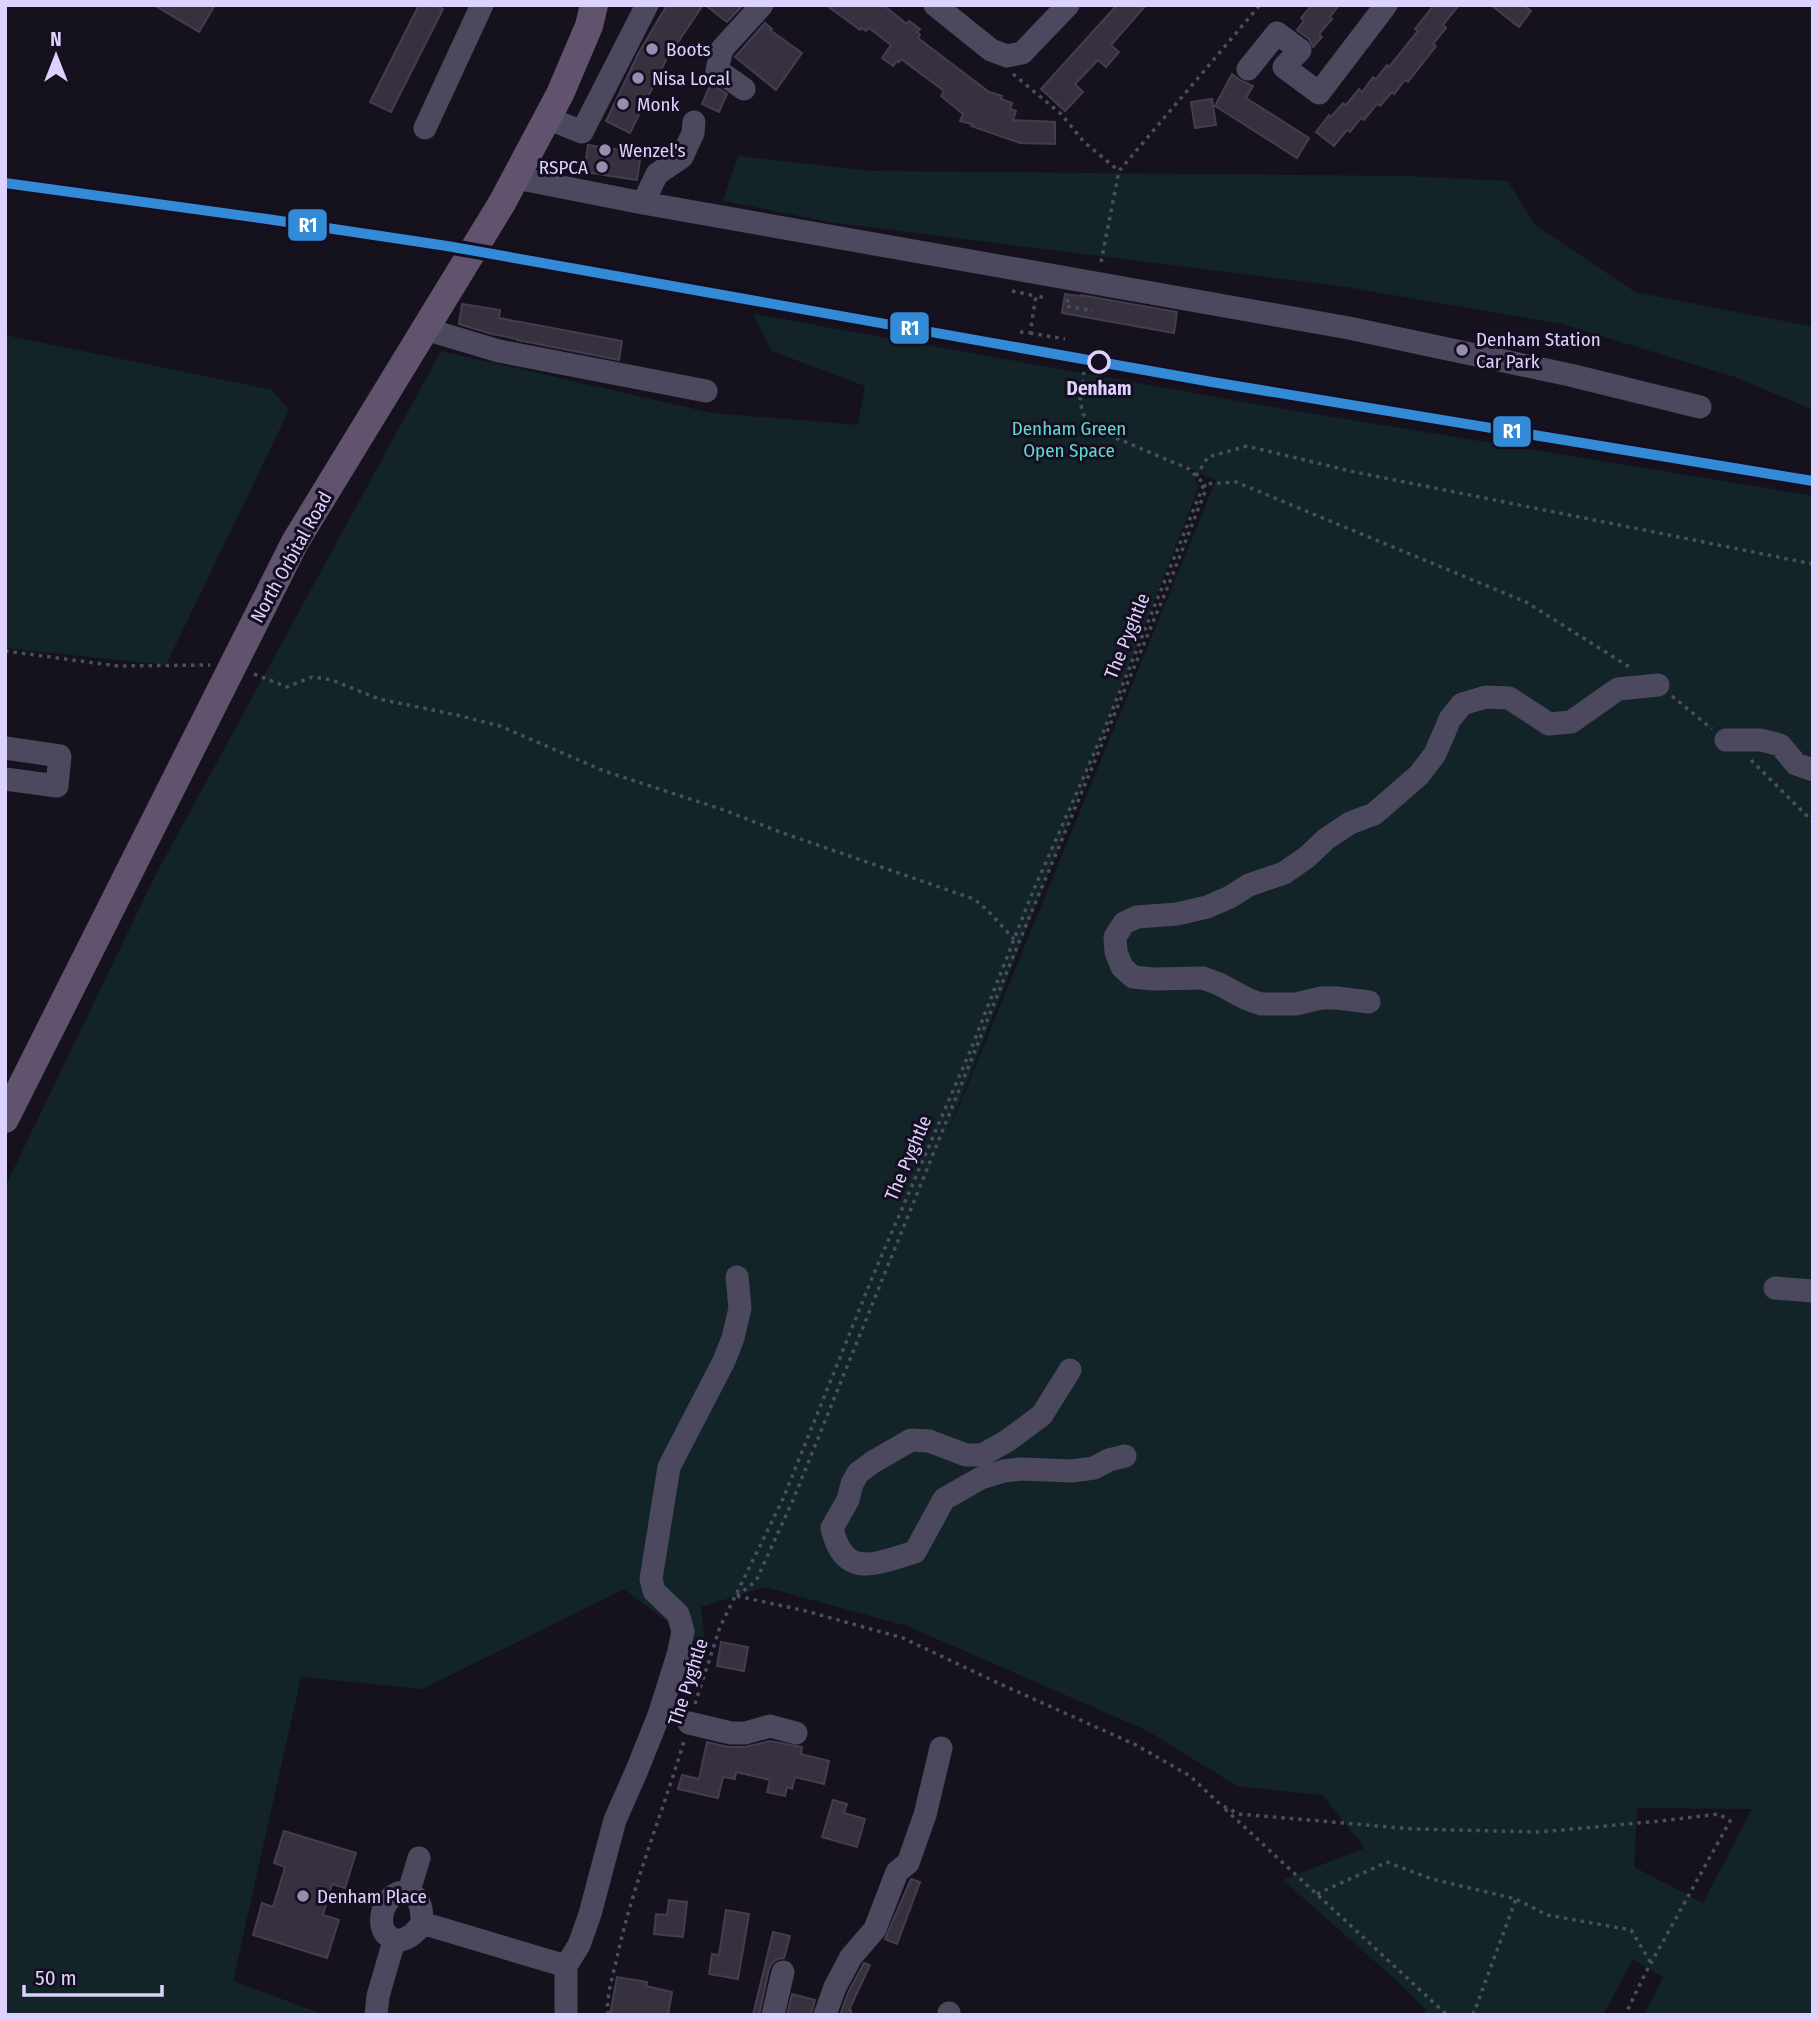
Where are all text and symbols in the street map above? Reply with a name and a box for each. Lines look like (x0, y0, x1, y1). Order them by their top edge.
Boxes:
north arrow (21, 21, 91, 91)
text: N (50, 28, 62, 51)
place label: Boots (666, 38, 711, 61)
marker: Boots (644, 41, 660, 57)
place label: Nisa Local (652, 67, 730, 90)
marker: Nisa Local (630, 70, 646, 86)
place label: Monk (637, 93, 680, 116)
marker: Monk (615, 96, 631, 112)
place label: Wenzel's (619, 139, 686, 162)
marker: Wenzel's (597, 142, 613, 158)
place label: RSPCA (539, 156, 588, 179)
marker: RSPCA (594, 159, 610, 175)
line badge: R1 (287, 208, 328, 242)
text: R1 (299, 214, 317, 237)
line badge: R1 (889, 311, 930, 345)
text: R1 (901, 317, 919, 340)
place label: Denham Station Car Park (1476, 328, 1601, 373)
marker: Denham Station Car Park (1454, 342, 1470, 358)
marker: Denham (1088, 351, 1110, 373)
place label: Denham (1067, 377, 1131, 400)
line badge: R1 (1492, 415, 1532, 448)
park label: Denham Green Open Space (1012, 417, 1126, 462)
text: R1 (1503, 420, 1521, 443)
street label: North Orbital Road (245, 487, 337, 627)
street label: The Pyghtle (1099, 590, 1155, 682)
street label: The Pyghtle (880, 1112, 936, 1204)
street label: The Pyghtle (663, 1636, 713, 1728)
place label: Denham Place (317, 1885, 427, 1908)
marker: Denham Place (295, 1888, 311, 1904)
scale bar (24, 1954, 163, 1998)
text: 50 m (35, 1965, 77, 1991)

